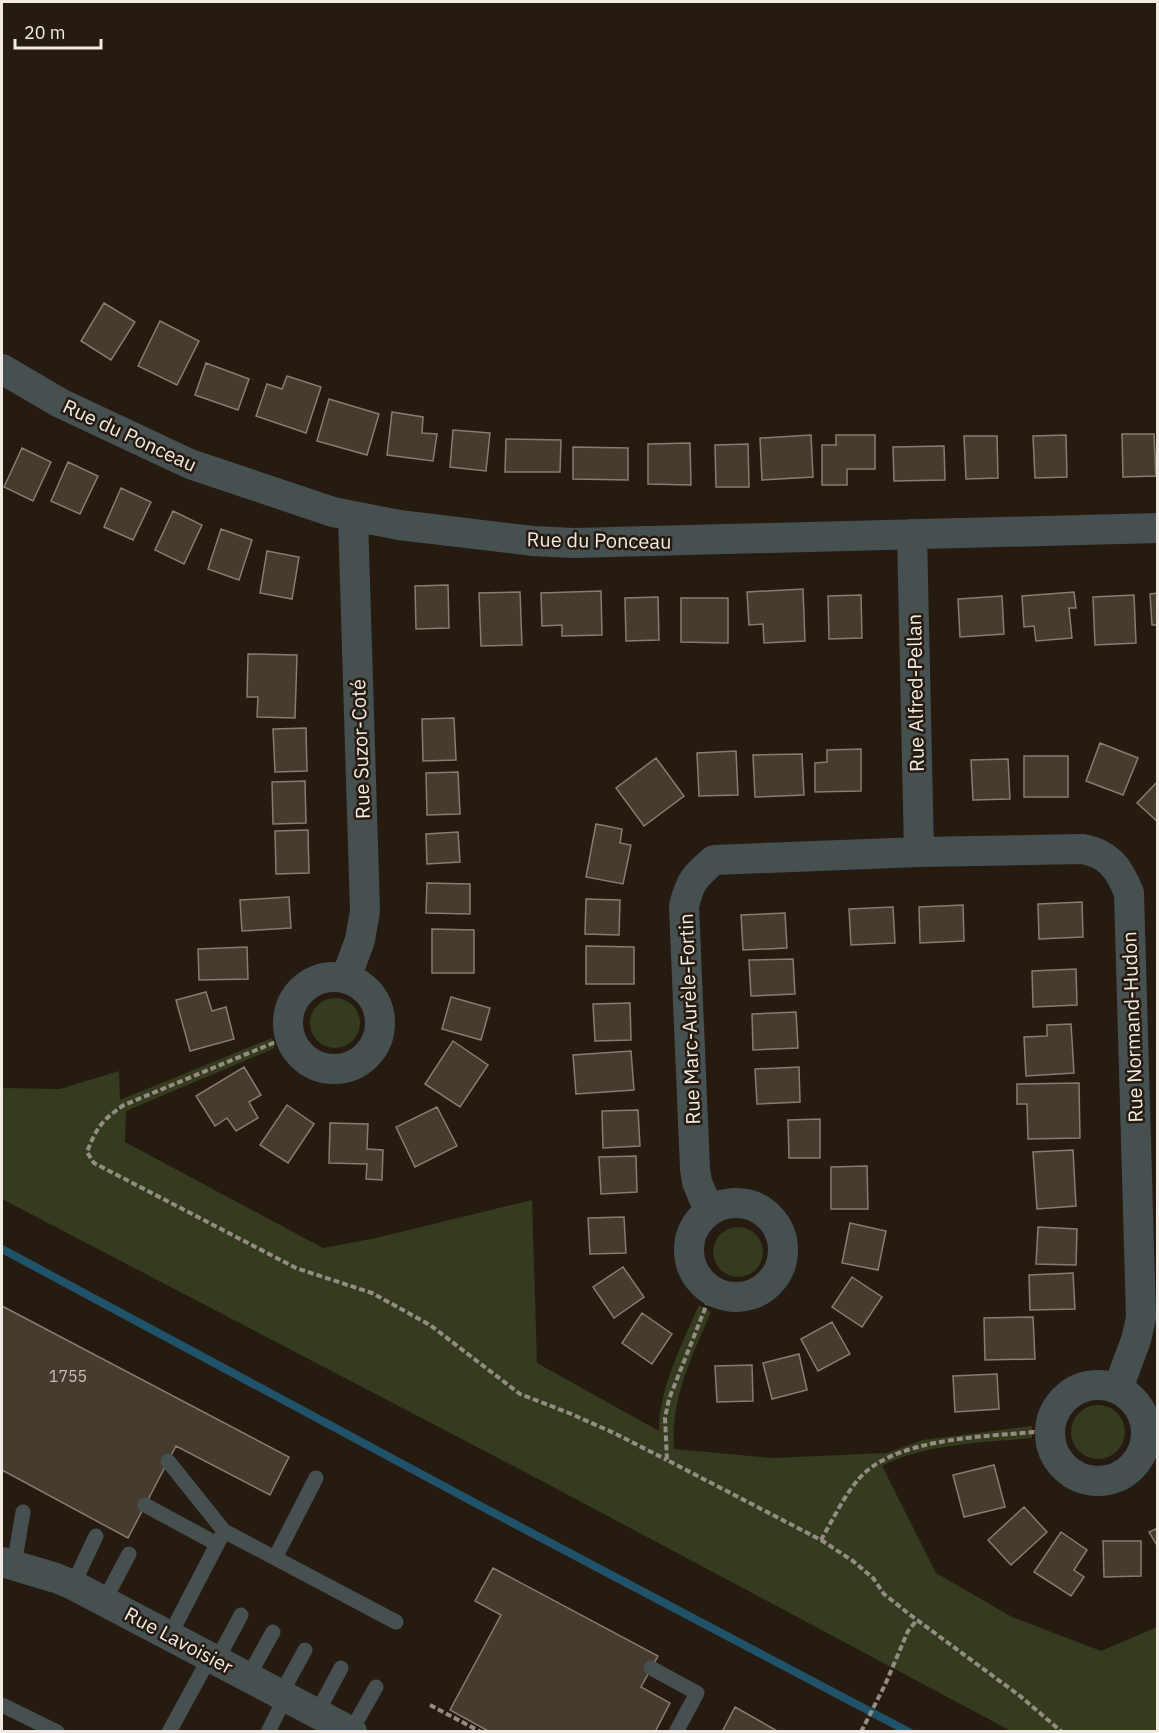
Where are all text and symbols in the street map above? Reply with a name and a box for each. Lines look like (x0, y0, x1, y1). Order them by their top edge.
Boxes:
scale bar (15, 12, 100, 50)
text: 20 m (24, 21, 66, 44)
street label: Rue du Ponceau (59, 392, 201, 478)
street label: Rue du Ponceau (526, 525, 672, 555)
street label: Rue Alfred-Pellan (900, 614, 930, 772)
street label: Rue Suzor-Coté (344, 679, 376, 819)
street label: Rue Marc-Aurèle-Fortin (672, 913, 706, 1125)
street label: Rue Normand-Hudon (1115, 931, 1149, 1123)
house number: 1755 (49, 1366, 87, 1386)
street label: Rue Lavoisier (120, 1600, 238, 1680)

